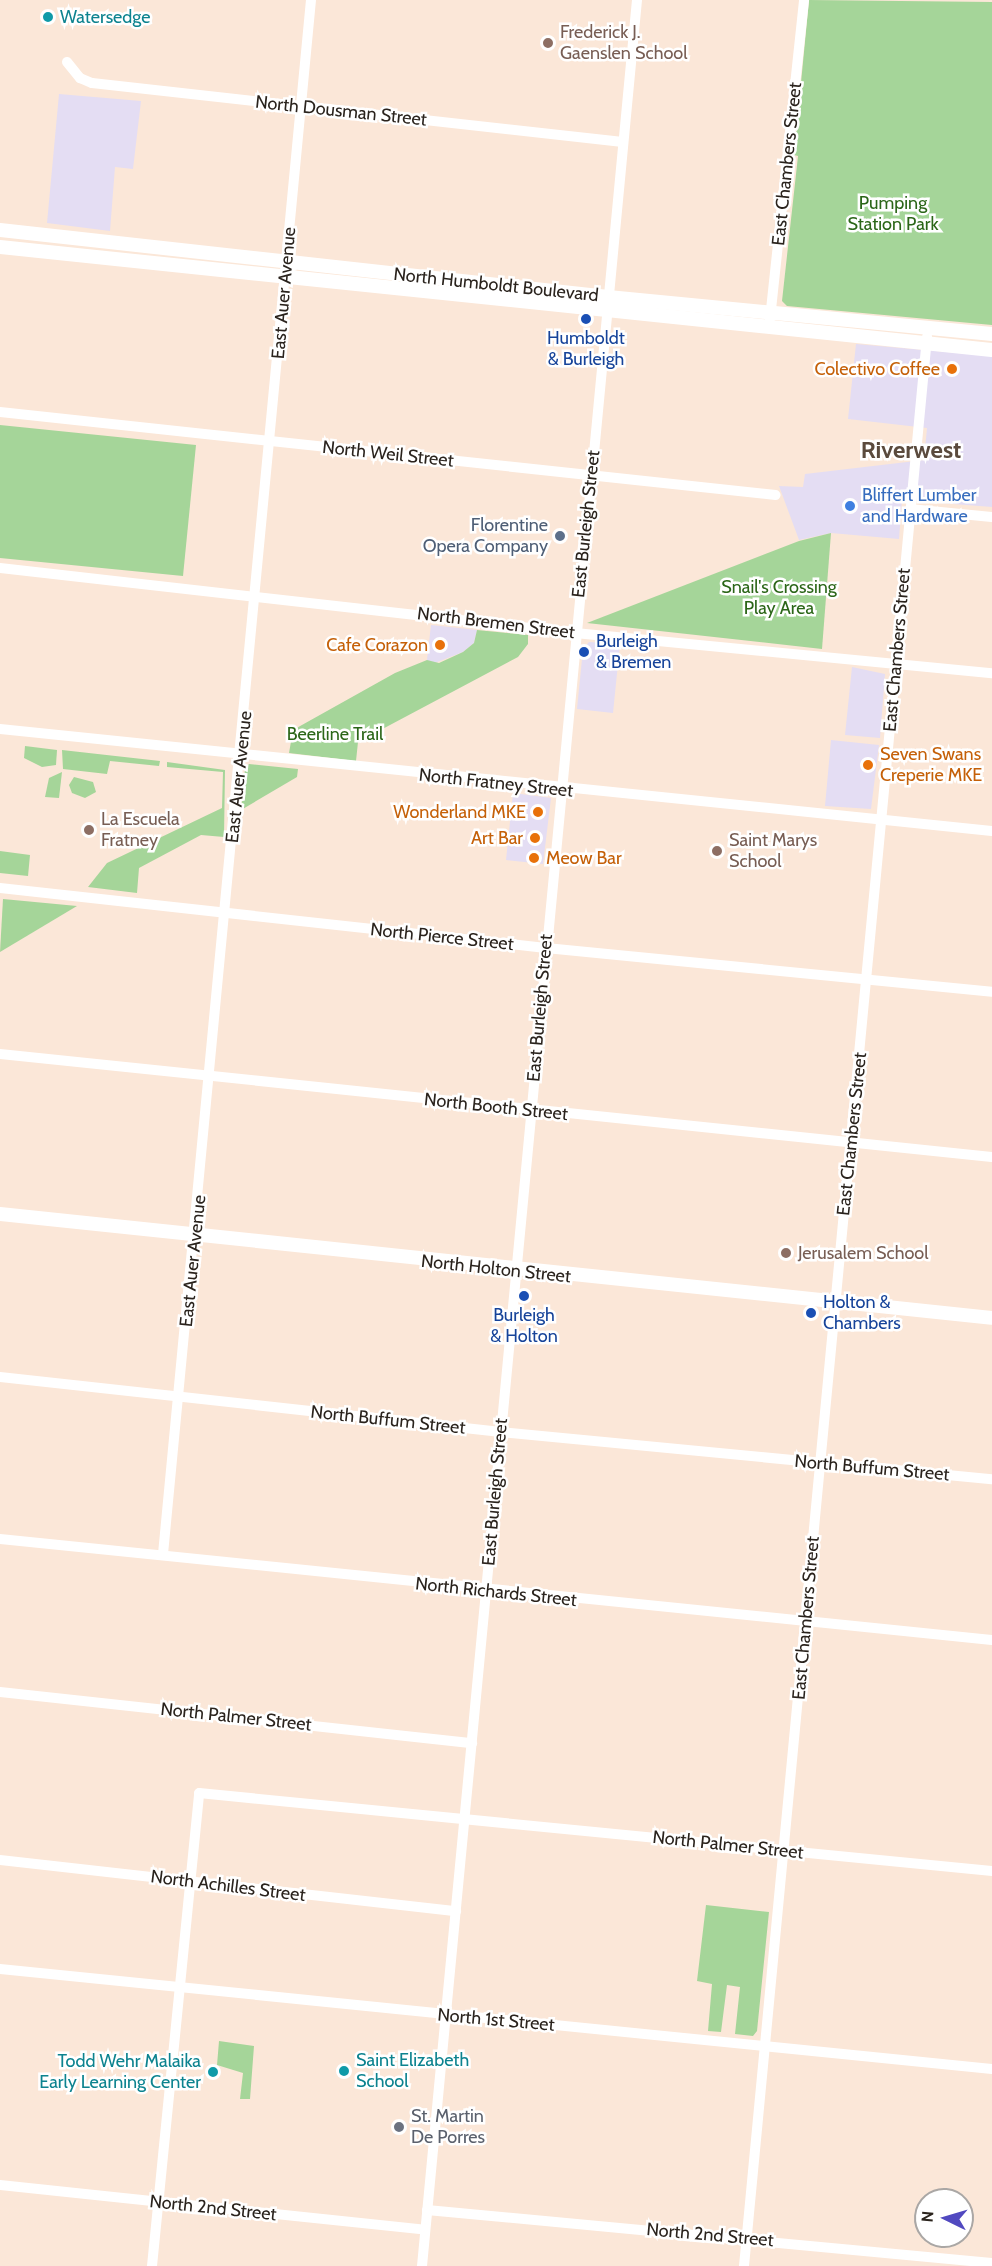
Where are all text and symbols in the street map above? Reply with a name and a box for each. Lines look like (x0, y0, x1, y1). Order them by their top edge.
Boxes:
place label: Watersedge (60, 6, 151, 28)
marker: Watersedge (41, 10, 55, 24)
place label: Frederick J. Gaenslen School (560, 22, 687, 64)
marker: Frederick J. Gaenslen School (541, 36, 555, 50)
street label: East Chambers Street (768, 81, 806, 247)
street label: North Dousman Street (254, 91, 428, 131)
park label: Pumping Station Park (847, 193, 939, 236)
street label: East Auer Avenue (267, 226, 301, 360)
street label: North Humboldt Boulevard (392, 263, 600, 307)
marker: Humboldt & Burleigh (579, 312, 593, 326)
place label: Humboldt & Burleigh (547, 328, 625, 370)
place label: Colectivo Coffee (814, 358, 940, 380)
marker: Colectivo Coffee (945, 362, 959, 376)
street label: North Weil Street (321, 436, 455, 472)
district label: Riverwest (861, 436, 961, 464)
street label: East Burleigh Street (568, 449, 604, 599)
place label: Bliffert Lumber and Hardware (862, 485, 976, 528)
marker: Bliffert Lumber and Hardware (843, 499, 857, 513)
place label: Florentine Opera Company (423, 515, 548, 558)
marker: Florentine Opera Company (553, 529, 567, 543)
street label: East Chambers Street (879, 567, 915, 733)
park label: Snail's Crossing Play Area (721, 577, 837, 620)
street label: North Bremen Street (416, 603, 576, 643)
place label: Burleigh & Bremen (596, 631, 671, 674)
place label: Cafe Corazon (326, 634, 428, 656)
marker: Cafe Corazon (433, 638, 447, 652)
marker: Burleigh & Bremen (577, 645, 591, 659)
street label: East Auer Avenue (221, 710, 257, 844)
park label: Beerline Trail (287, 723, 383, 745)
place label: Seven Swans Creperie MKE (880, 744, 982, 786)
marker: Seven Swans Creperie MKE (861, 758, 875, 772)
street label: North Fratney Street (418, 764, 574, 802)
place label: Wonderland MKE (393, 801, 526, 823)
marker: Wonderland MKE (531, 805, 545, 819)
place label: La Escuela Fratney (101, 809, 180, 852)
marker: La Escuela Fratney (82, 823, 96, 837)
place label: Art Bar (471, 827, 523, 849)
place label: Saint Marys School (729, 830, 817, 872)
marker: Art Bar (528, 831, 542, 845)
marker: Saint Marys School (710, 844, 724, 858)
place label: Meow Bar (546, 847, 622, 869)
marker: Meow Bar (527, 851, 541, 865)
street label: North Pierce Street (369, 919, 515, 955)
street label: East Burleigh Street (523, 933, 557, 1083)
street label: East Chambers Street (833, 1051, 871, 1217)
street label: North Booth Street (423, 1089, 569, 1125)
street label: East Auer Avenue (175, 1194, 211, 1328)
place label: Jerusalem School (798, 1242, 928, 1264)
marker: Jerusalem School (779, 1246, 793, 1260)
street label: North Holton Street (420, 1250, 572, 1288)
marker: Burleigh & Holton (517, 1289, 531, 1303)
place label: Holton & Chambers (823, 1292, 901, 1334)
place label: Burleigh & Holton (490, 1305, 558, 1348)
marker: Holton & Chambers (804, 1306, 818, 1320)
street label: North Buffum Street (310, 1401, 466, 1439)
street label: East Burleigh Street (478, 1417, 512, 1567)
street label: North Buffum Street (794, 1450, 950, 1486)
street label: East Chambers Street (788, 1535, 824, 1701)
street label: North Richards Street (414, 1573, 578, 1611)
street label: North Palmer Street (159, 1698, 313, 1736)
street label: North Palmer Street (651, 1826, 805, 1864)
street label: North Achilles Street (149, 1866, 307, 1906)
street label: North 1st Street (436, 2004, 556, 2036)
place label: Saint Elizabeth School (356, 2050, 469, 2092)
place label: Todd Wehr Malaika Early Learning Center (39, 2051, 201, 2094)
marker: Saint Elizabeth School (337, 2064, 351, 2078)
marker: Todd Wehr Malaika Early Learning Center (206, 2065, 220, 2079)
place label: St. Martin De Porres (411, 2106, 485, 2148)
marker: St. Martin De Porres (392, 2120, 406, 2134)
north arrow (914, 2188, 974, 2248)
street label: North 2nd Street (148, 2191, 278, 2225)
text: N (918, 2210, 938, 2223)
street label: North 2nd Street (645, 2219, 775, 2251)

